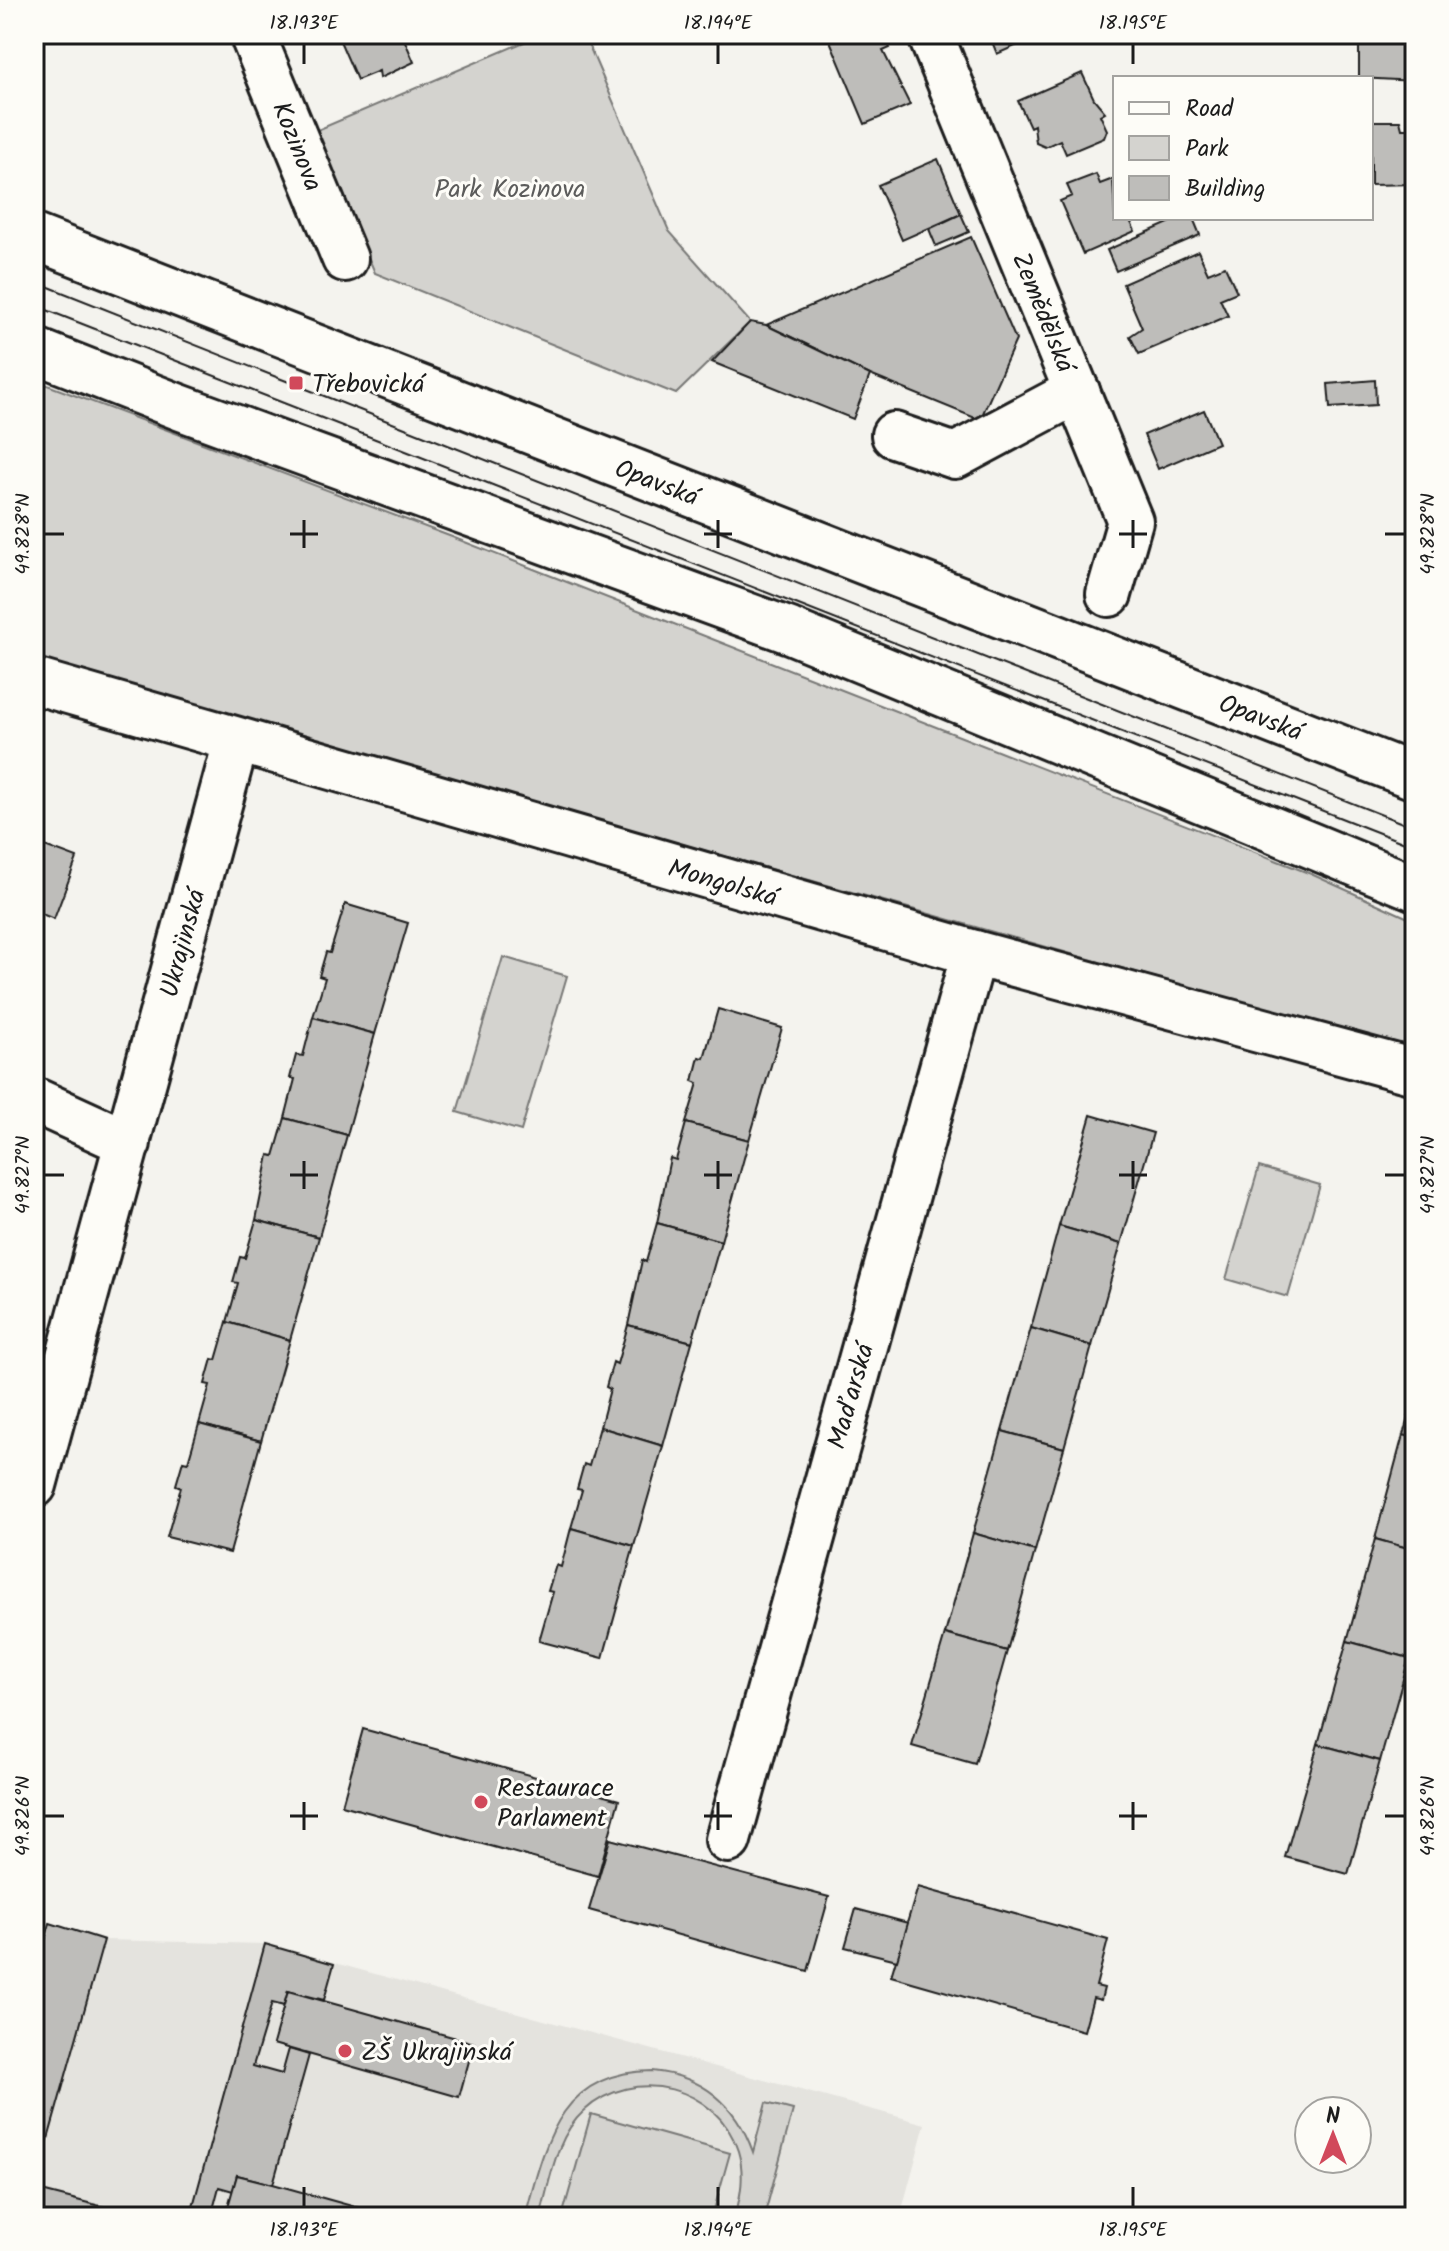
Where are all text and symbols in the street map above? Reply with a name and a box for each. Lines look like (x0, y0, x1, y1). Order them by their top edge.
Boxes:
text: 18.193°E (270, 8, 340, 40)
text: 18.194°E (684, 8, 754, 40)
text: 18.195°E (1099, 8, 1168, 40)
legend (1113, 76, 1373, 220)
text: Road (1185, 90, 1234, 129)
street label: Kozinova (259, 96, 333, 198)
text: Park (1185, 130, 1229, 169)
park label: Park Kozinova (434, 169, 586, 211)
text: Building (1185, 170, 1265, 209)
street label: Zemědělská (999, 246, 1086, 382)
place label: Třebovická (312, 364, 427, 406)
marker: Třebovická (287, 374, 305, 392)
street label: Opavská (608, 449, 707, 520)
text: 49.828°N (8, 493, 40, 575)
text: 49.828°N (1413, 493, 1445, 575)
street label: Opavská (1212, 684, 1311, 755)
street label: Mongolská (663, 848, 785, 920)
street label: Ukrajinská (149, 882, 219, 1002)
text: 49.827°N (8, 1136, 40, 1214)
text: 49.827°N (1413, 1136, 1445, 1214)
street label: Maďarská (817, 1336, 888, 1454)
place label: Restaurace Parlament (497, 1768, 614, 1840)
text: 49.826°N (8, 1776, 40, 1856)
text: 49.826°N (1413, 1776, 1445, 1856)
marker: Restaurace Parlament (472, 1793, 490, 1811)
place label: ZŠ Ukrajinská (361, 2032, 515, 2074)
marker: ZŠ Ukrajinská (336, 2042, 354, 2060)
north arrow (1293, 2095, 1373, 2175)
text: N (1326, 2100, 1340, 2135)
text: 18.193°E (270, 2215, 340, 2247)
text: 18.194°E (684, 2215, 754, 2247)
text: 18.195°E (1099, 2215, 1168, 2247)

